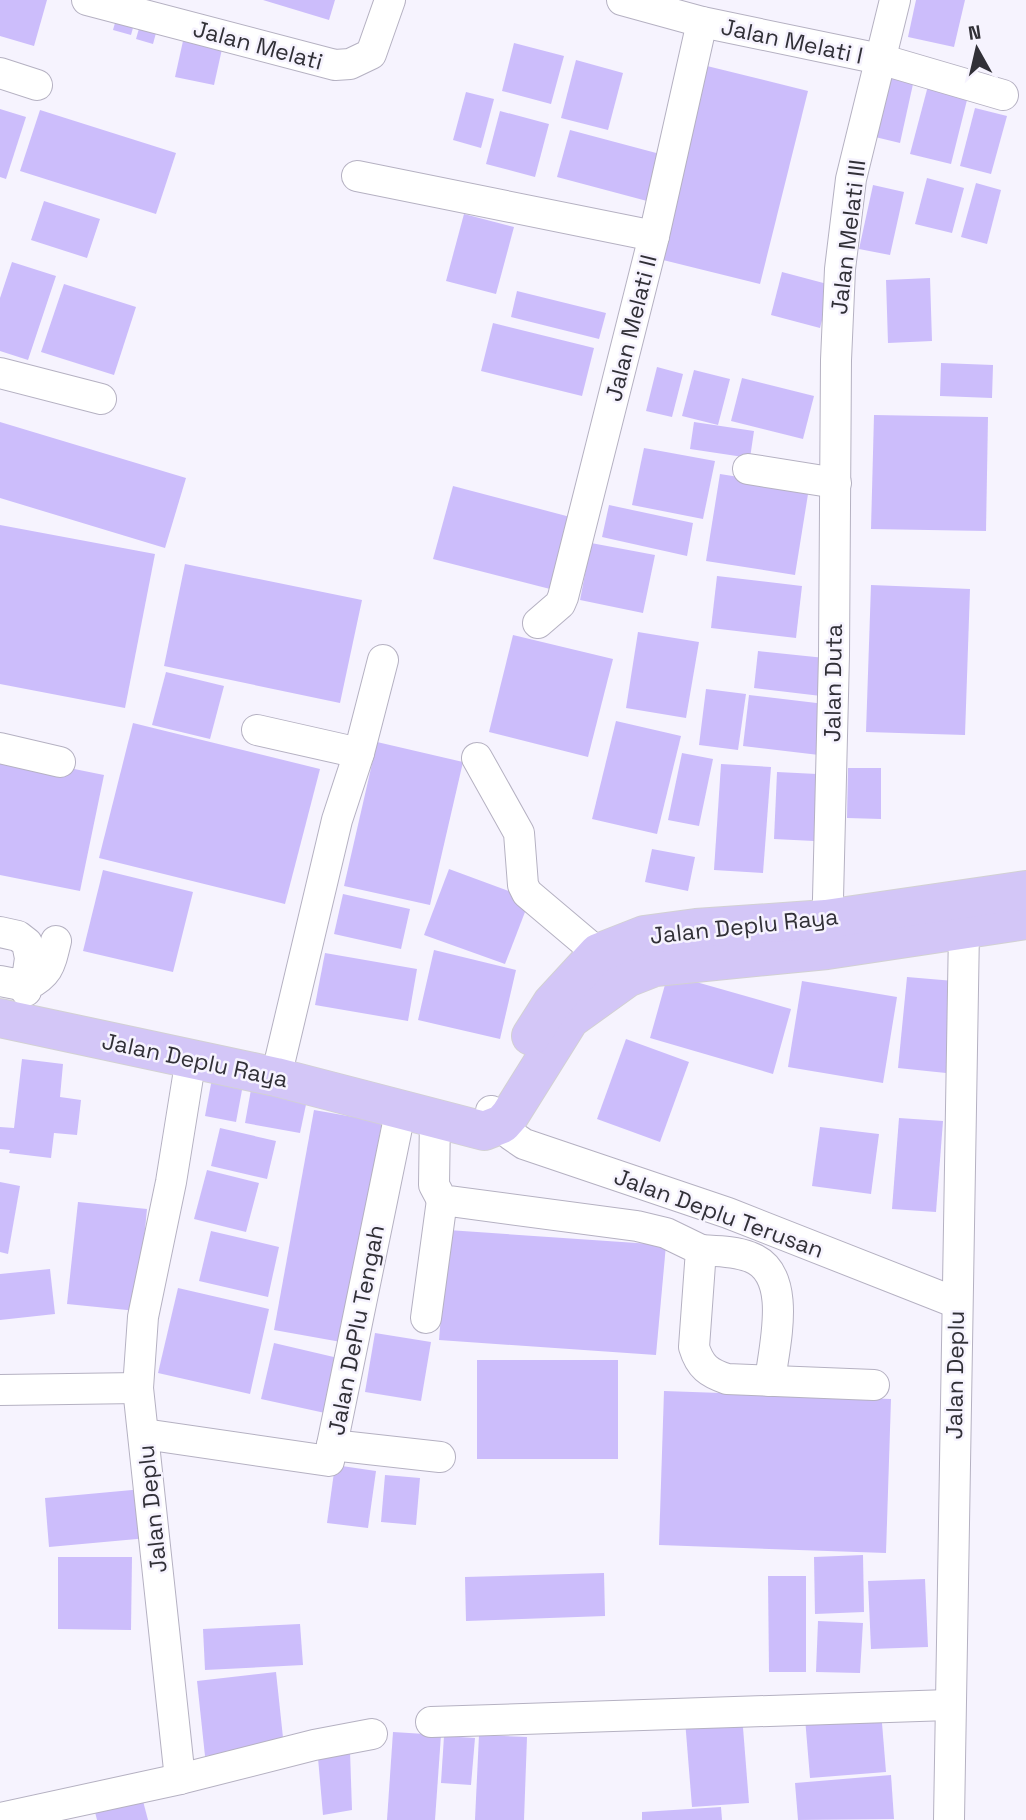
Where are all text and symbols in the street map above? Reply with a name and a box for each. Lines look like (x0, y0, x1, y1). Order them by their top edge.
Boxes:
street label: Jalan Melati I (718, 11, 866, 71)
street label: Jalan Melati (190, 13, 326, 77)
north arrow (942, 14, 1012, 84)
text: N (967, 19, 983, 46)
street label: Jalan Melati III (824, 158, 872, 316)
street label: Jalan Melati II (598, 252, 664, 404)
street label: Jalan Duta (817, 624, 849, 742)
street label: Jalan Deplu Raya (648, 901, 840, 951)
street label: Jalan Deplu Raya (99, 1026, 291, 1094)
street label: Jalan Deplu Terusan (610, 1161, 828, 1265)
street label: Jalan DePlu Tengah (321, 1222, 391, 1438)
street label: Jalan Deplu (939, 1310, 971, 1440)
street label: Jalan Deplu (130, 1444, 174, 1574)

